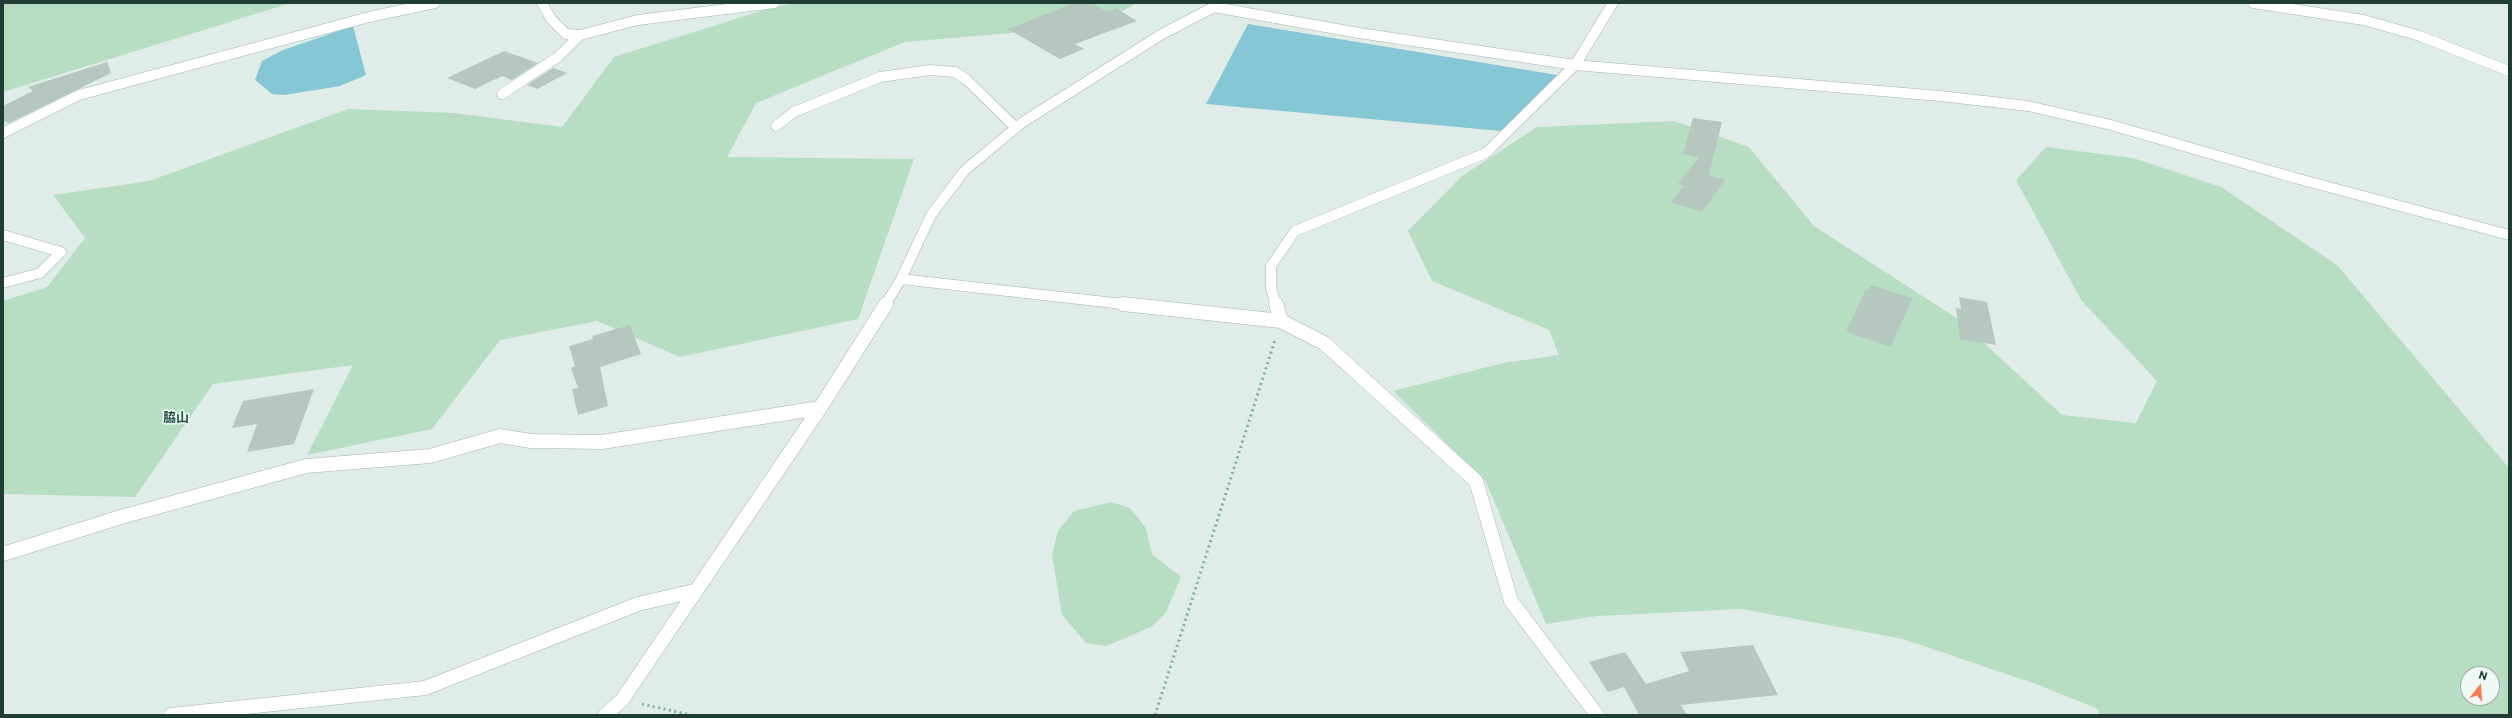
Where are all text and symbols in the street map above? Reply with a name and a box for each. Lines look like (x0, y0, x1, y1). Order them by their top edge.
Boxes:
district label: 脇山 (163, 410, 189, 426)
north arrow (2460, 666, 2500, 706)
text: N (2478, 668, 2489, 682)

